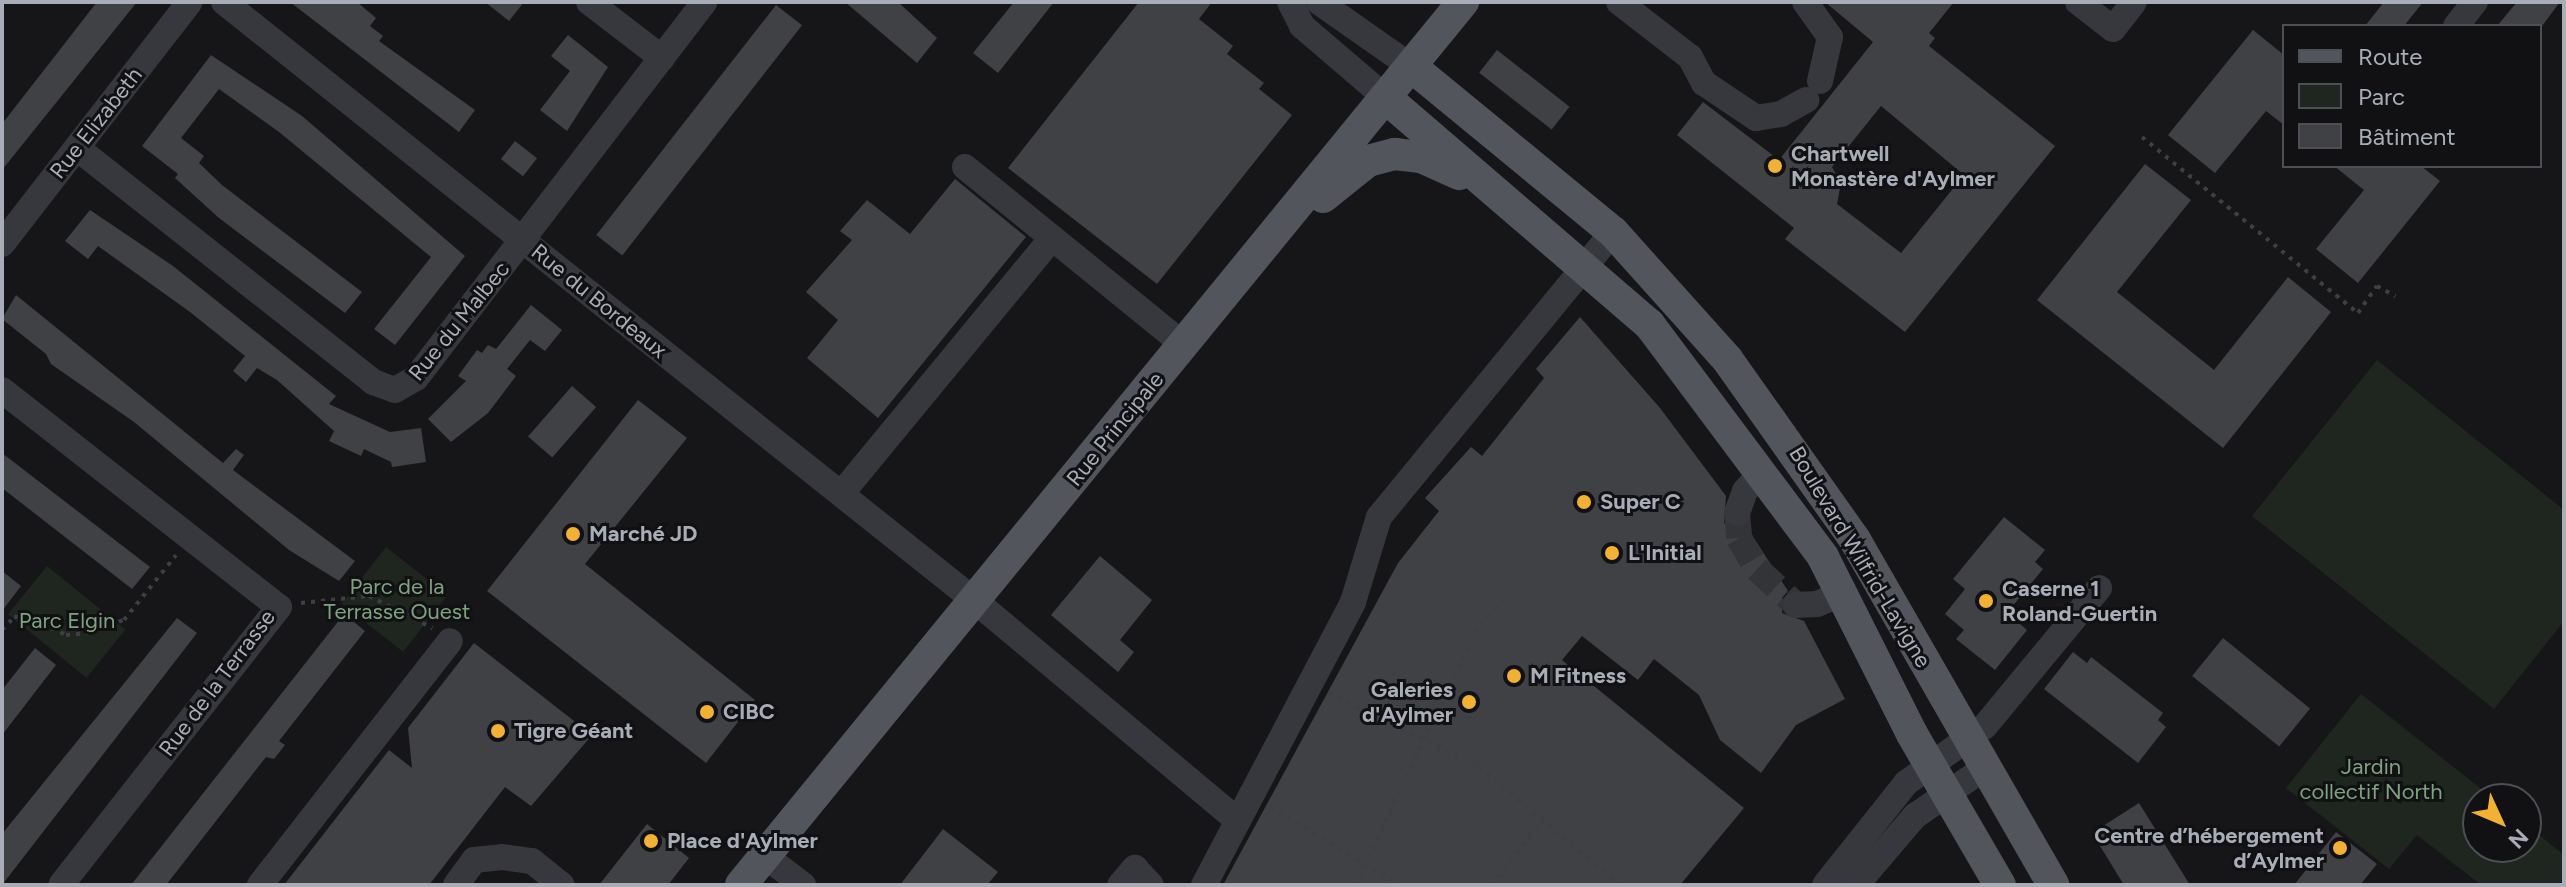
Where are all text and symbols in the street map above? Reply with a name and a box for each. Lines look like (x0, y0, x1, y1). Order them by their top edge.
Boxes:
legend (2282, 24, 2542, 168)
text: Route (2358, 42, 2422, 71)
street label: Rue Elizabeth (44, 62, 148, 184)
text: Parc (2358, 82, 2405, 111)
text: Bâtiment (2358, 122, 2456, 151)
place label: Chartwell Monastère d'Aylmer (1791, 140, 1995, 192)
marker: Chartwell Monastère d'Aylmer (1766, 157, 1784, 175)
street label: Rue du Bordeaux (526, 238, 672, 364)
street label: Rue du Malbec (403, 256, 515, 386)
street label: Rue Principale (1061, 367, 1169, 491)
street label: Boulevard Wilfrid-Lavigne (1783, 442, 1937, 672)
place label: Super C (1600, 489, 1681, 515)
marker: Super C (1575, 493, 1593, 511)
place label: Marché JD (589, 521, 698, 547)
marker: Marché JD (564, 525, 582, 543)
place label: L'Initial (1628, 540, 1702, 566)
marker: L'Initial (1603, 544, 1621, 562)
park label: Parc de la Terrasse Ouest (324, 573, 470, 624)
place label: Caserne 1 Roland-Guertin (2002, 575, 2157, 626)
marker: Caserne 1 Roland-Guertin (1977, 592, 1995, 610)
street label: Rue de la Terrasse (153, 604, 281, 762)
park label: Parc Elgin (19, 608, 115, 634)
place label: M Fitness (1530, 663, 1626, 689)
marker: M Fitness (1505, 667, 1523, 685)
place label: Galeries d'Aylmer (1362, 676, 1453, 728)
marker: Galeries d'Aylmer (1460, 693, 1478, 711)
place label: CIBC (723, 699, 775, 725)
marker: CIBC (698, 703, 716, 721)
place label: Tigre Géant (514, 718, 633, 744)
marker: Tigre Géant (489, 722, 507, 740)
park label: Jardin collectif North (2299, 753, 2443, 804)
north arrow (2462, 783, 2542, 863)
place label: Centre d’hébergement d’Aylmer (2094, 822, 2324, 874)
text: N (2503, 823, 2534, 854)
place label: Place d'Aylmer (667, 828, 818, 854)
marker: Place d'Aylmer (642, 832, 660, 850)
marker: Centre d’hébergement d’Aylmer (2331, 839, 2349, 857)

